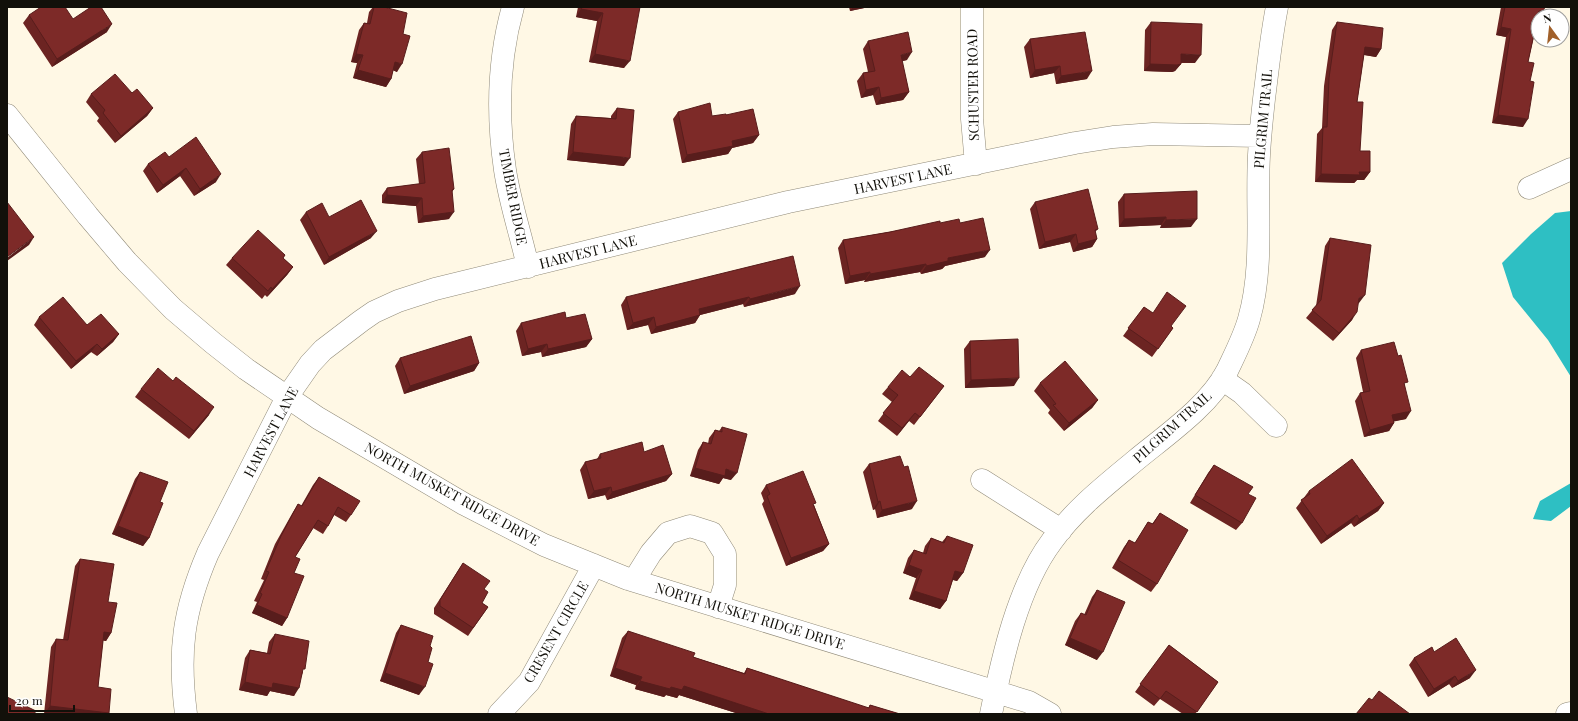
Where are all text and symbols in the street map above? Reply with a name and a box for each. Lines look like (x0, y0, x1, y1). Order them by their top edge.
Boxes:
north arrow (1530, 8, 1570, 48)
text: N (1542, 10, 1553, 26)
street label: SCHUSTER ROAD (962, 29, 983, 141)
street label: PILGRIM TRAIL (1249, 69, 1276, 169)
street label: TIMBER RIDGE (495, 147, 532, 247)
street label: HARVEST LANE (852, 159, 954, 198)
street label: HARVEST LANE (537, 230, 639, 273)
street label: HARVEST LANE (239, 383, 302, 480)
street label: PILGRIM TRAIL (1128, 386, 1215, 467)
street label: NORTH MUSKET RIDGE DRIVE (361, 437, 543, 550)
street label: CRESENT CIRCLE (519, 577, 593, 686)
street label: NORTH MUSKET RIDGE DRIVE (653, 578, 847, 653)
scale bar (10, 687, 74, 713)
text: 20 m (16, 692, 43, 708)

